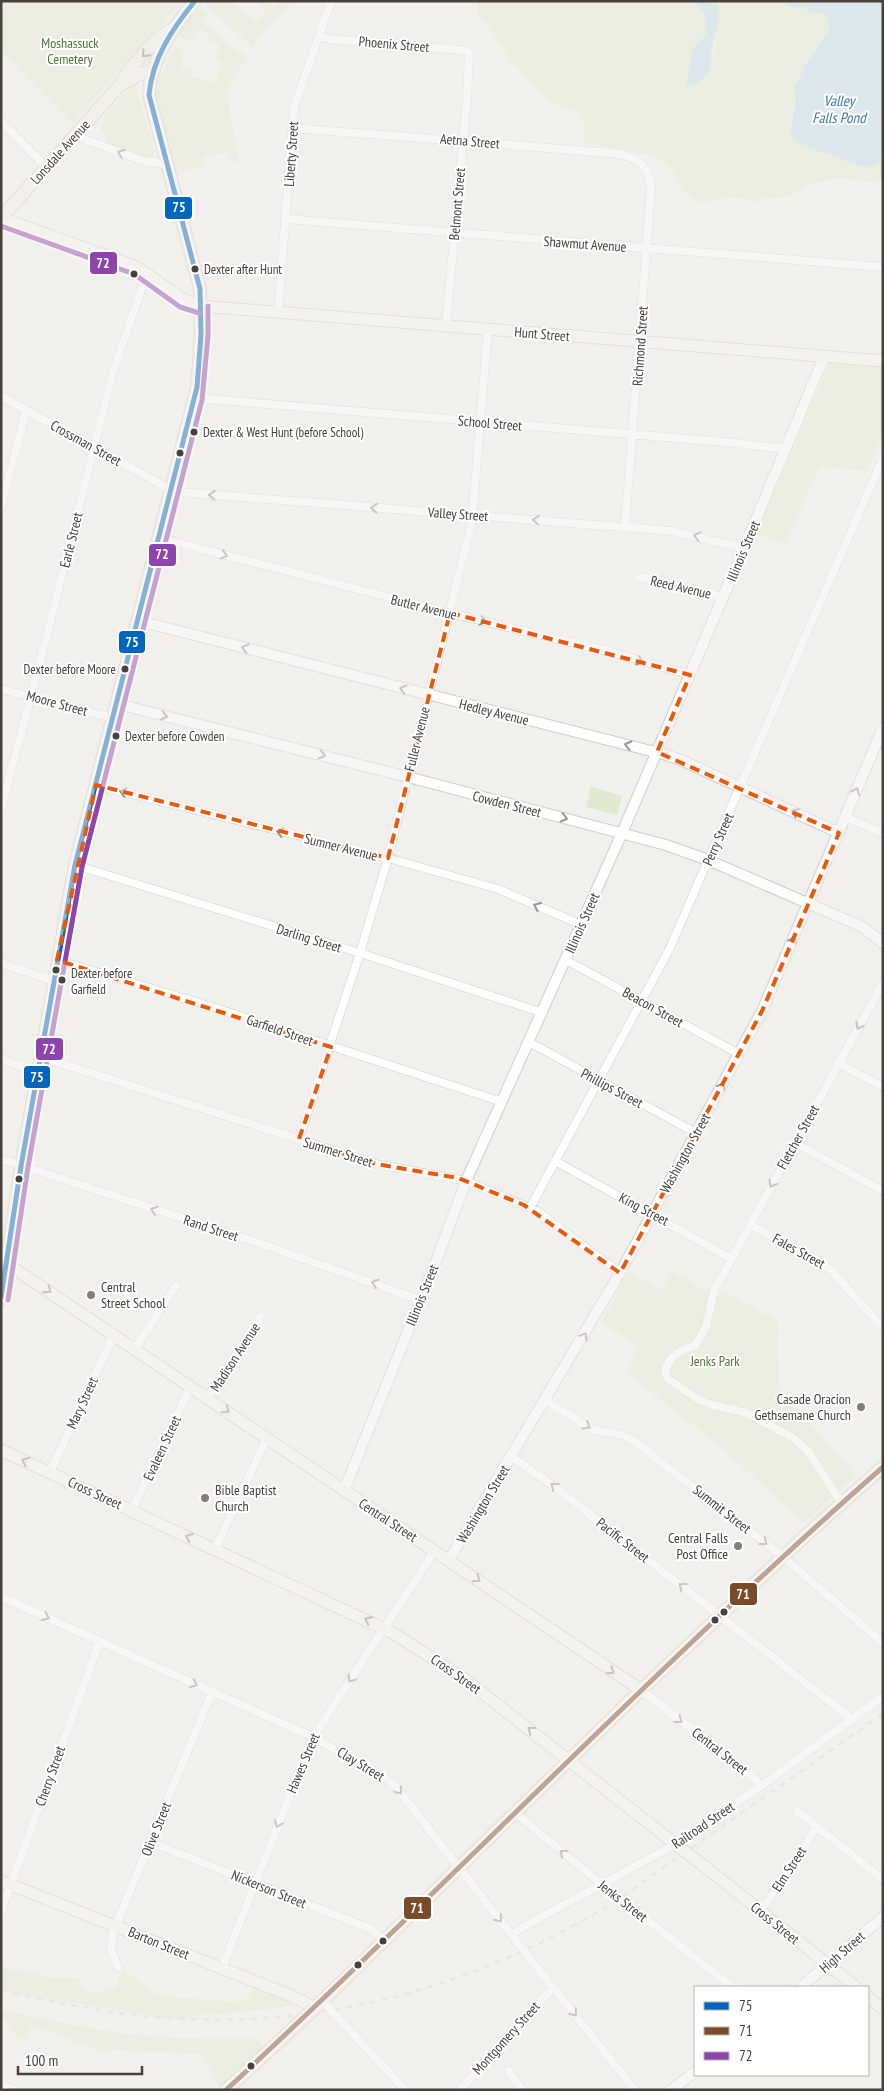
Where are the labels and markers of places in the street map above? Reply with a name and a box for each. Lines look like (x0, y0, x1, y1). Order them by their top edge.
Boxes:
place label: Dexter after Hunt (204, 261, 282, 278)
marker: Dexter after Hunt (190, 264, 200, 274)
unlabelled marker (129, 269, 139, 279)
place label: Dexter & West Hunt (before School) (203, 424, 363, 441)
marker: Dexter & West Hunt (before School) (189, 427, 199, 437)
unlabelled marker (175, 448, 185, 458)
place label: Dexter before Moore (24, 661, 116, 678)
marker: Dexter before Moore (120, 664, 130, 674)
place label: Dexter before Cowden (125, 728, 225, 745)
marker: Dexter before Cowden (111, 731, 121, 741)
unlabelled marker (51, 965, 61, 975)
place label: Dexter before Garfield (71, 965, 132, 998)
marker: Dexter before Garfield (57, 975, 67, 985)
unlabelled marker (14, 1174, 24, 1184)
place label: Central Street School (101, 1278, 166, 1312)
marker: Central Street School (85, 1289, 97, 1301)
place label: Casade Oracion Gethsemane Church (755, 1390, 851, 1424)
marker: Casade Oracion Gethsemane Church (855, 1401, 867, 1413)
place label: Bible Baptist Church (215, 1481, 277, 1515)
marker: Bible Baptist Church (199, 1492, 211, 1504)
place label: Central Falls Post Office (668, 1529, 728, 1563)
marker: Central Falls Post Office (732, 1540, 744, 1552)
unlabelled marker (719, 1607, 729, 1617)
unlabelled marker (710, 1615, 720, 1625)
unlabelled marker (378, 1936, 388, 1946)
unlabelled marker (353, 1960, 363, 1970)
unlabelled marker (246, 2061, 256, 2071)

